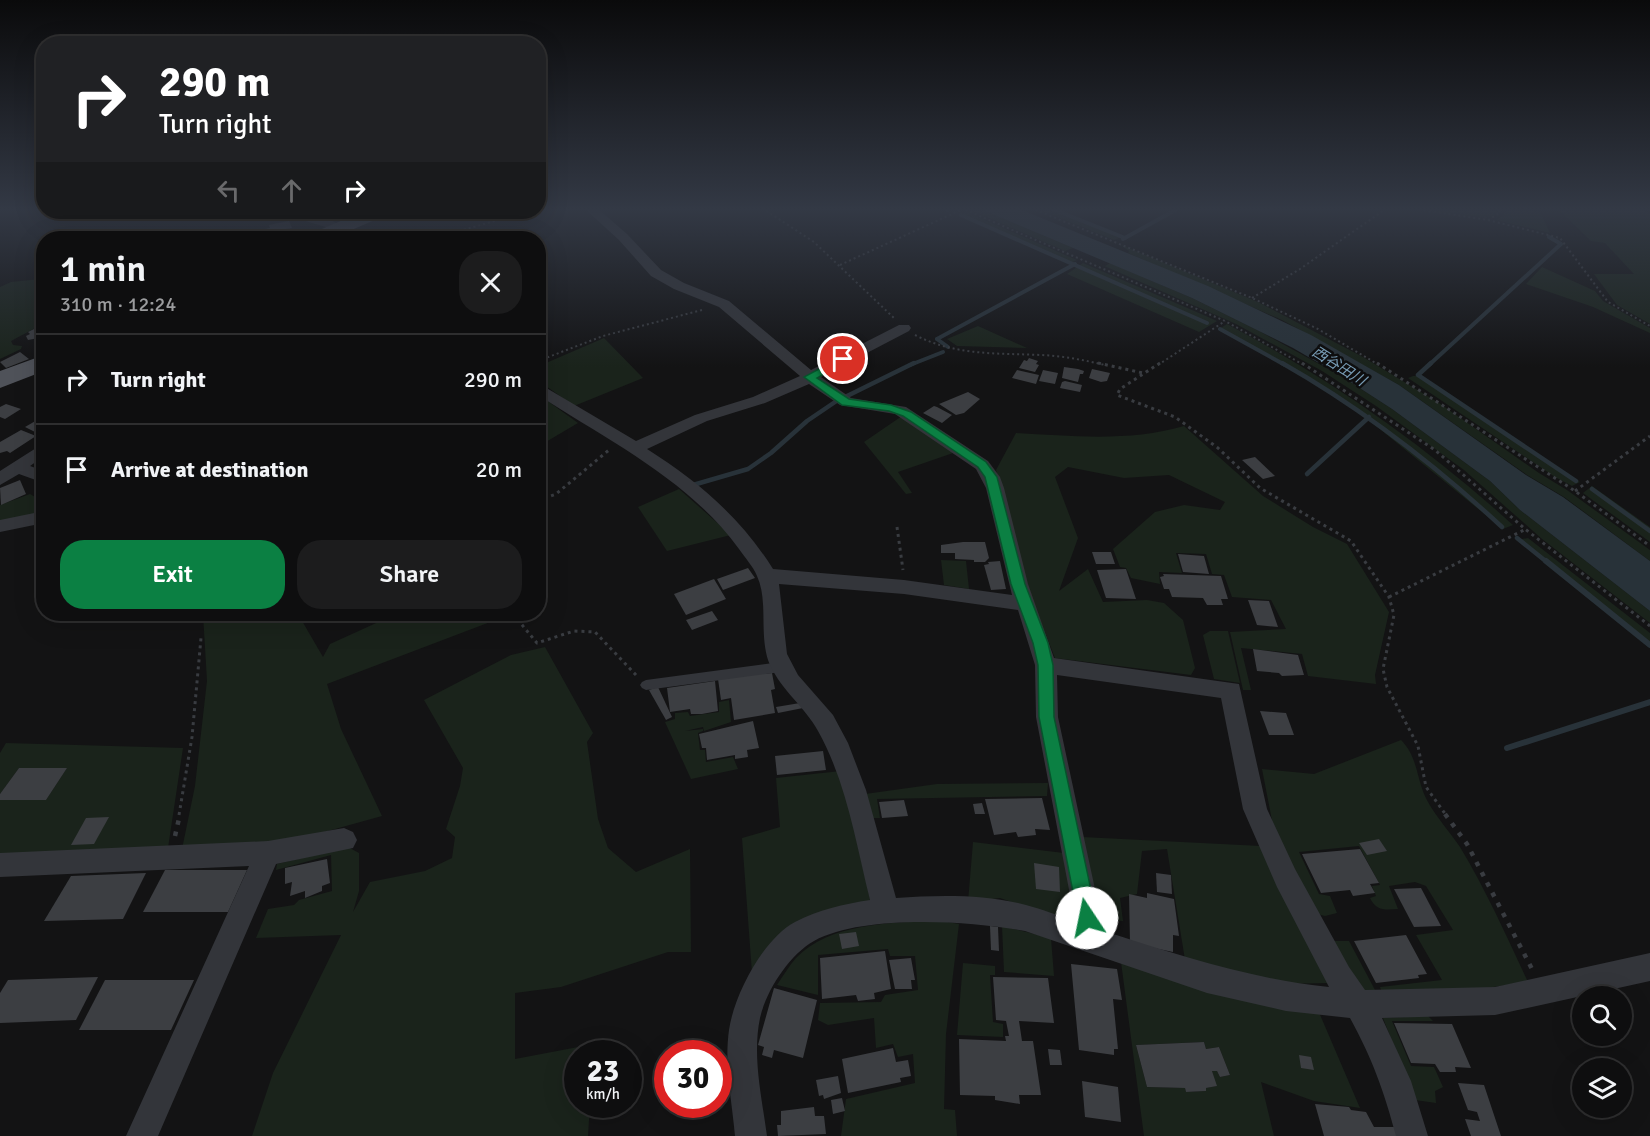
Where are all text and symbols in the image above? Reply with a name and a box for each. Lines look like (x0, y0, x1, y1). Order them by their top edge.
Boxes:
text: 290 m (159, 57, 270, 108)
icon: right (60, 60, 138, 138)
text: Turn right (159, 108, 272, 141)
icon: left (212, 174, 245, 207)
icon: ahead (275, 174, 308, 207)
icon: right (338, 174, 371, 207)
text: 1 min (60, 247, 146, 292)
button: close (459, 251, 522, 314)
text: 310 m · 12:24 (60, 292, 176, 317)
pin (817, 333, 868, 384)
icon: arrive (826, 342, 859, 375)
water label: 西谷田川 (1309, 342, 1371, 391)
icon: right (60, 363, 93, 396)
text: Turn right (111, 366, 206, 393)
text: 290 m (464, 366, 522, 393)
icon: arrive (60, 453, 93, 486)
text: Arrive at destination (111, 456, 308, 483)
text: 20 m (476, 456, 522, 483)
button: Exit (60, 540, 285, 609)
button: Share (297, 540, 522, 609)
position arrow (1055, 886, 1119, 950)
map controls (1572, 986, 1632, 1118)
button: search (1572, 986, 1632, 1046)
speed limit sign: 30 (654, 1040, 732, 1118)
text: 23 (587, 1053, 619, 1090)
button: layers (1572, 1058, 1632, 1118)
text: km/h (586, 1085, 620, 1103)

